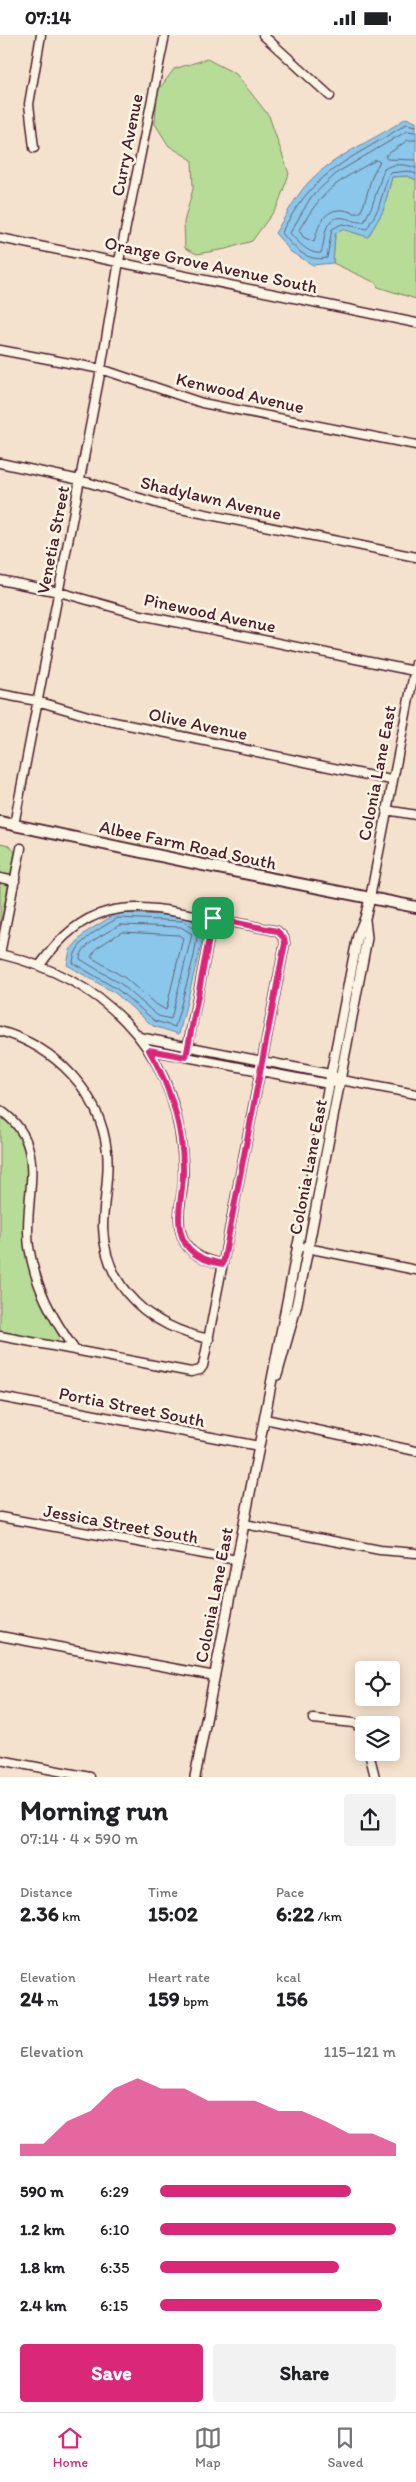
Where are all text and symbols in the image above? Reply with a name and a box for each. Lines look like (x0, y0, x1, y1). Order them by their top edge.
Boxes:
text: 07:14 (25, 6, 71, 29)
street label: Curry Avenue (106, 92, 148, 198)
street label: Orange Grove Avenue South (103, 232, 319, 298)
street label: Kenwood Avenue (174, 368, 306, 418)
street label: Shadylawn Avenue (138, 471, 284, 525)
street label: Venetia Street (32, 484, 74, 596)
street label: Pinewood Avenue (142, 588, 278, 638)
street label: Olive Avenue (146, 703, 250, 745)
street label: Colonia Lane East (353, 703, 401, 843)
street label: Albee Farm Road South (97, 815, 279, 875)
pin (192, 897, 234, 939)
icon: arrive (199, 904, 227, 932)
street label: Colonia Lane East (284, 1097, 332, 1237)
street label: Portia Street South (57, 1382, 207, 1432)
street label: Jessica Street South (42, 1500, 200, 1548)
street label: Colonia Lane East (190, 1525, 238, 1665)
map controls (355, 1661, 400, 1761)
button: locate (355, 1661, 400, 1706)
button: layers (355, 1716, 400, 1761)
text: Morning run (20, 1793, 168, 1827)
button: share (344, 1794, 396, 1846)
text: 07:14 · 4 × 590 m (20, 1829, 138, 1848)
text: Distance (20, 1884, 72, 1901)
text: Time (148, 1884, 178, 1901)
text: Pace (276, 1884, 304, 1901)
text: 2.36 (20, 1901, 59, 1926)
text: 15:02 (148, 1901, 198, 1926)
text: 6:22 (276, 1901, 314, 1926)
text: km (59, 1908, 80, 1925)
text: /km (314, 1908, 342, 1925)
text: Elevation (20, 1969, 76, 1986)
text: Heart rate (148, 1969, 210, 1986)
text: kcal (276, 1969, 301, 1986)
text: 24 (20, 1986, 44, 2011)
text: 159 (148, 1986, 180, 2011)
text: 156 (276, 1986, 308, 2011)
text: m (44, 1993, 59, 2010)
text: bpm (180, 1993, 209, 2010)
text: Elevation (20, 2042, 84, 2061)
text: 115–121 m (324, 2042, 396, 2061)
text: 590 m (20, 2182, 64, 2201)
text: 6:29 (100, 2182, 129, 2201)
text: 1.2 km (20, 2220, 65, 2239)
text: 6:10 (100, 2220, 130, 2239)
text: 1.8 km (20, 2258, 65, 2277)
text: 6:35 (100, 2258, 130, 2277)
text: 2.4 km (20, 2296, 67, 2315)
text: 6:15 (100, 2296, 128, 2315)
button: Save (20, 2344, 203, 2402)
button: Share (213, 2344, 396, 2402)
tab: Home (53, 2424, 88, 2471)
tab: Map (194, 2424, 222, 2471)
tab: Saved (327, 2424, 363, 2471)

